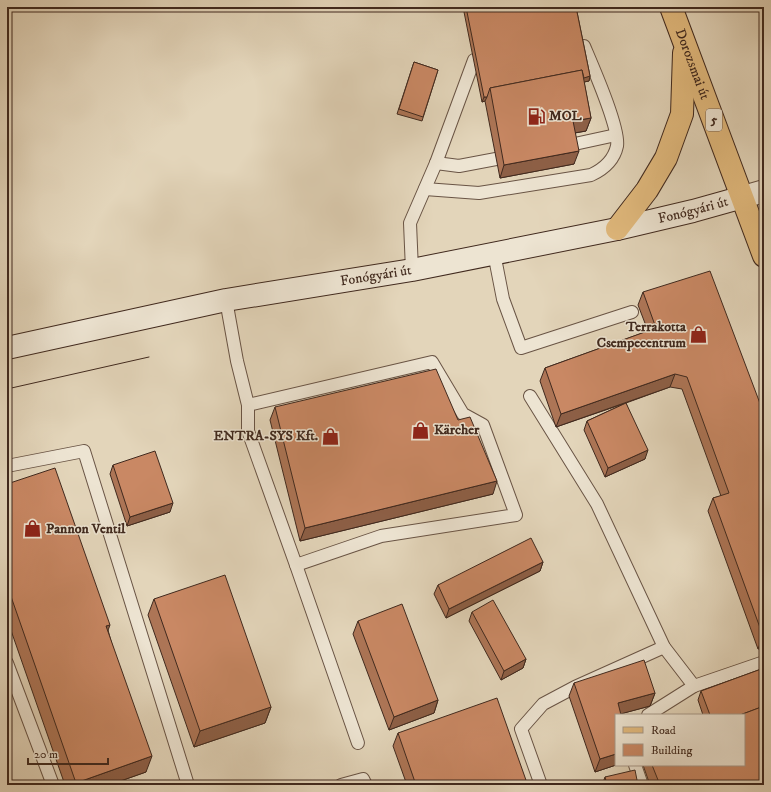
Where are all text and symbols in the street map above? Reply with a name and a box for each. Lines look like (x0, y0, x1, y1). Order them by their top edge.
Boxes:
street label: Dorozsmai út (671, 26, 714, 103)
fuel station icon: MOL (526, 106, 546, 126)
place label: MOL (549, 107, 582, 125)
road number: 5 (706, 109, 722, 131)
street label: Fonógyári út (656, 192, 731, 228)
street label: Fonógyári út (339, 261, 413, 290)
place label: Terrakotta Csempecentrum (597, 318, 687, 352)
shop icon: Terrakotta Csempecentrum (689, 325, 709, 345)
shop icon: Kärcher (411, 420, 431, 440)
place label: Kärcher (434, 421, 480, 439)
shop icon: ENTRA-SYS Kft. (321, 426, 341, 446)
place label: ENTRA-SYS Kft. (213, 427, 318, 445)
shop icon: Pannon Ventil (23, 519, 43, 539)
place label: Pannon Ventil (46, 520, 126, 538)
legend (615, 714, 745, 766)
text: Road (651, 723, 676, 738)
scale bar (28, 740, 108, 766)
text: Building (651, 743, 692, 758)
text: 20 m (34, 747, 58, 762)

